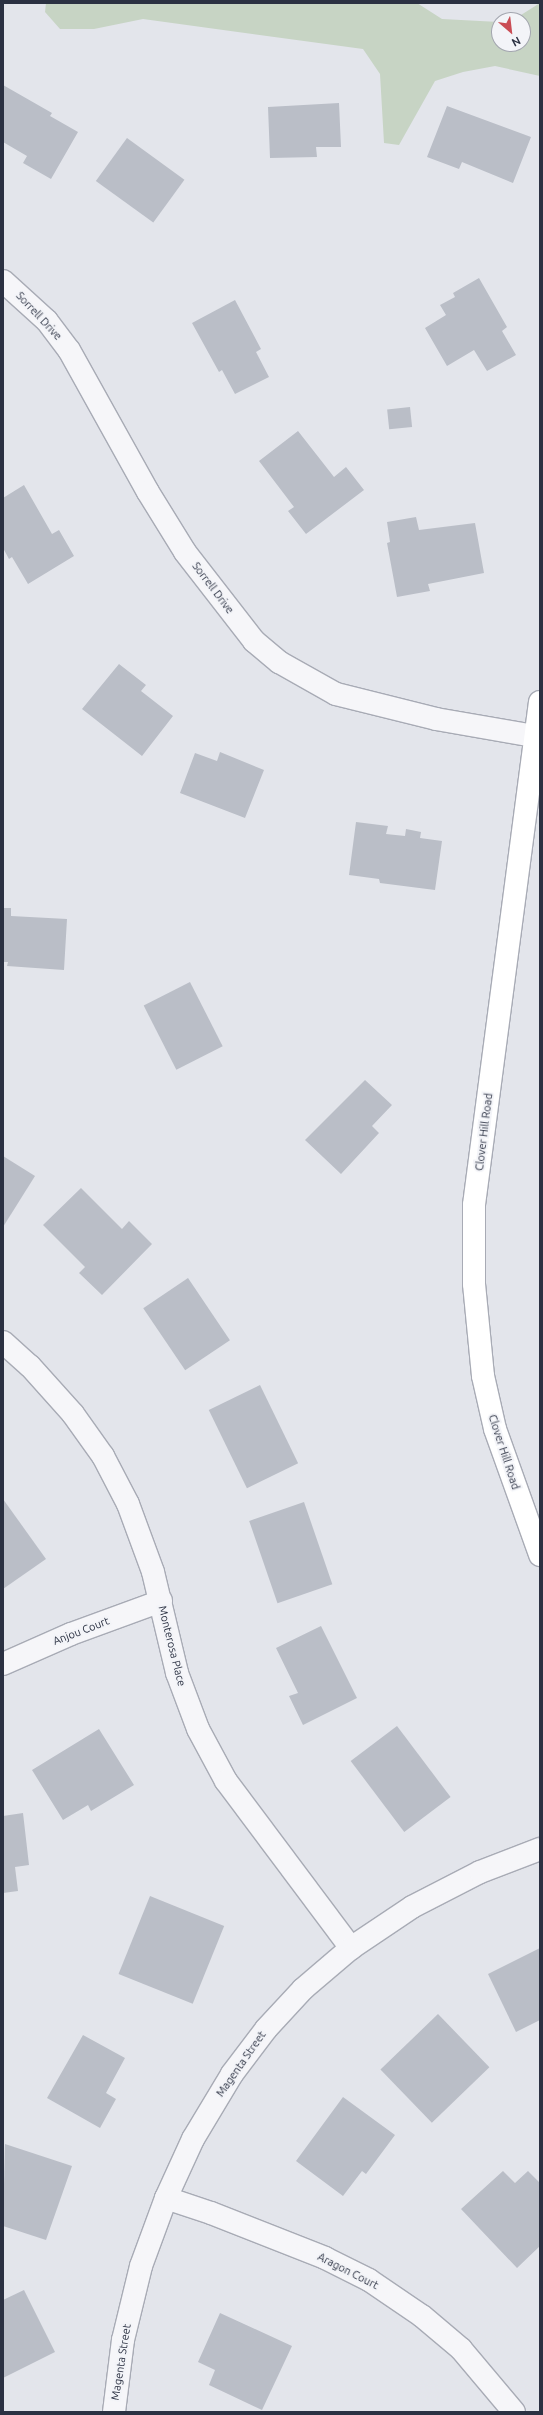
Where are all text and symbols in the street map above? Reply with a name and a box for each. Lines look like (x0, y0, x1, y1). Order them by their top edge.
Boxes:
north arrow (491, 12, 531, 52)
text: N (510, 34, 523, 49)
street label: Sorrell Drive (13, 289, 65, 343)
street label: Sorrell Drive (189, 560, 237, 616)
street label: Clover Hill Road (473, 1092, 495, 1172)
street label: Clover Hill Road (486, 1413, 522, 1491)
street label: Monterosa Place (156, 1604, 188, 1688)
street label: Anjou Court (51, 1614, 111, 1648)
street label: Magenta Street (213, 2029, 269, 2099)
street label: Aragon Court (315, 2250, 381, 2292)
street label: Magenta Street (108, 2323, 134, 2401)

